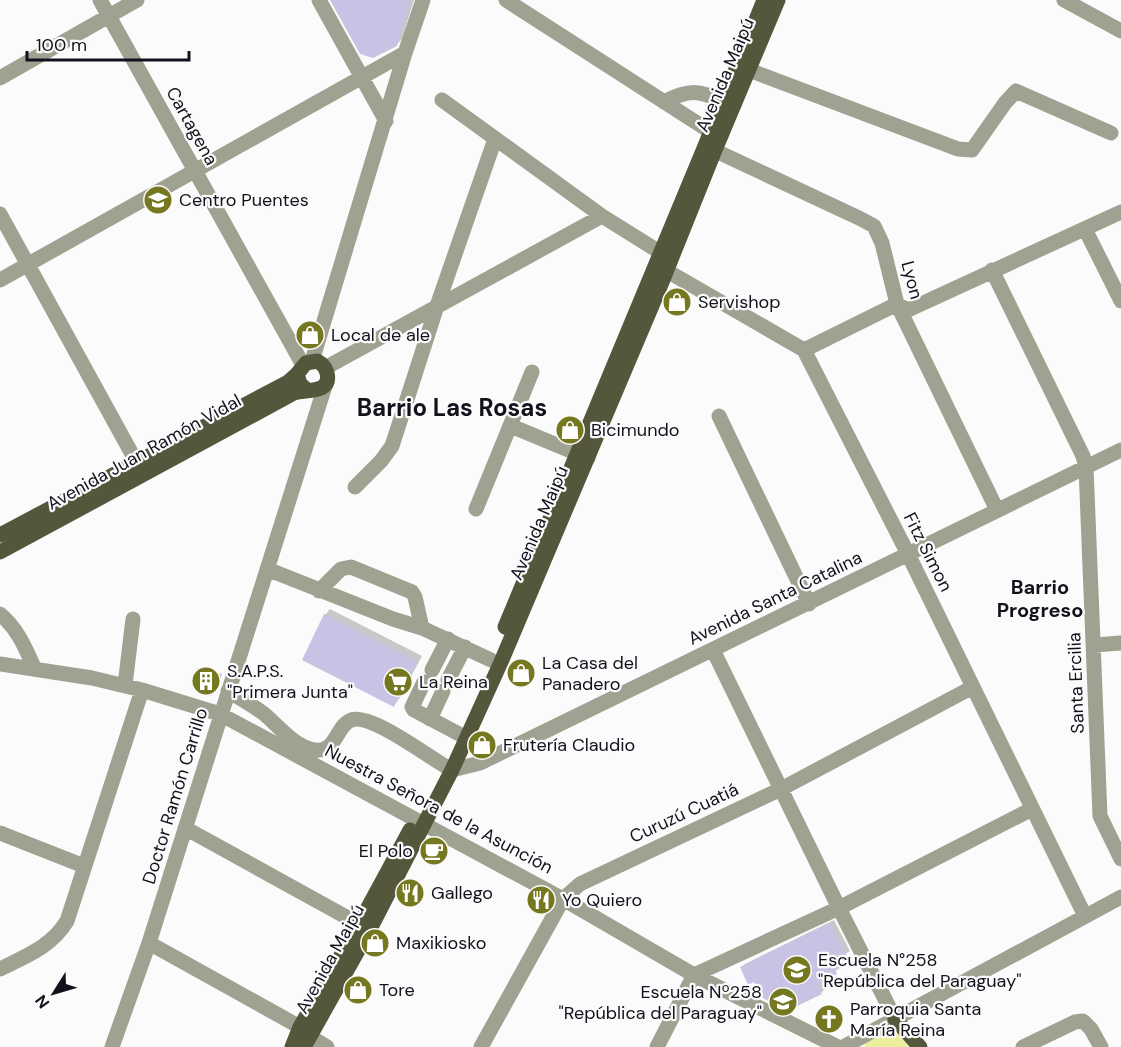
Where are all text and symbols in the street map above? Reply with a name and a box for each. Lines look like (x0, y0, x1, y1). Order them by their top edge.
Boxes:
street label: Avenida Maipú (690, 14, 760, 136)
scale bar (27, 24, 189, 62)
text: 100 m (36, 33, 87, 57)
street label: Cartagena (161, 82, 223, 170)
school or university icon: Centro Puentes (142, 184, 174, 216)
place label: Centro Puentes (179, 188, 309, 212)
street label: Lyon (895, 258, 929, 302)
shop icon: Servishop (661, 286, 693, 318)
place label: Servishop (698, 290, 780, 314)
shop icon: Local de ale (294, 319, 326, 351)
place label: Local de ale (331, 323, 430, 347)
street label: Avenida Juan Ramón Vidal (43, 389, 245, 515)
district label: Barrio Las Rosas (357, 392, 547, 423)
shop icon: Bicimundo (554, 414, 586, 446)
place label: Bicimundo (591, 418, 679, 442)
street label: Avenida Maipú (504, 462, 574, 584)
street label: Fitz Simon (898, 508, 958, 596)
street label: Avenida Santa Catalina (684, 545, 866, 651)
district label: Barrio Progreso (997, 574, 1083, 623)
street label: Santa Ercilia (1062, 632, 1090, 734)
place label: La Casa del Panadero (542, 651, 638, 696)
shop icon: La Casa del Panadero (505, 657, 537, 689)
place label: S.A.P.S. "Primera Junta" (227, 659, 353, 704)
building icon: S.A.P.S. "Primera Junta" (190, 665, 222, 697)
supermarket icon: La Reina (382, 666, 414, 698)
place label: La Reina (419, 670, 488, 694)
street label: Doctor Ramón Carrillo (137, 705, 213, 887)
shop icon: Frutería Claudio (466, 729, 498, 761)
place label: Frutería Claudio (503, 733, 635, 757)
street label: Nuestra Señora de la Asunción (321, 739, 557, 879)
street label: Curuzú Cuatiá (626, 777, 742, 849)
cafe icon: El Polo (418, 835, 450, 867)
place label: El Polo (359, 839, 413, 863)
restaurant icon: Gallego (394, 877, 426, 909)
place label: Gallego (431, 881, 493, 905)
restaurant icon: Yo Quiero (525, 884, 557, 916)
place label: Yo Quiero (562, 888, 642, 912)
street label: Avenida Maipú (290, 900, 370, 1018)
shop icon: Maxikiosko (359, 927, 391, 959)
place label: Maxikiosko (396, 931, 486, 955)
place label: Escuela N°258 "República del Paraguay" (818, 948, 1021, 993)
school or university icon: Escuela N°258 "República del Paraguay" (781, 954, 813, 986)
north arrow (24, 963, 84, 1023)
shop icon: Tore (342, 974, 374, 1006)
place label: Tore (379, 978, 415, 1002)
place label: Escuela Nº258 "República del Paraguay" (559, 980, 762, 1025)
school or university icon: Escuela Nº258 "República del Paraguay" (767, 986, 799, 1018)
text: N (31, 991, 54, 1013)
place label: Parroquia Santa María Reina (850, 997, 981, 1042)
church icon: Parroquia Santa María Reina (813, 1003, 845, 1035)

